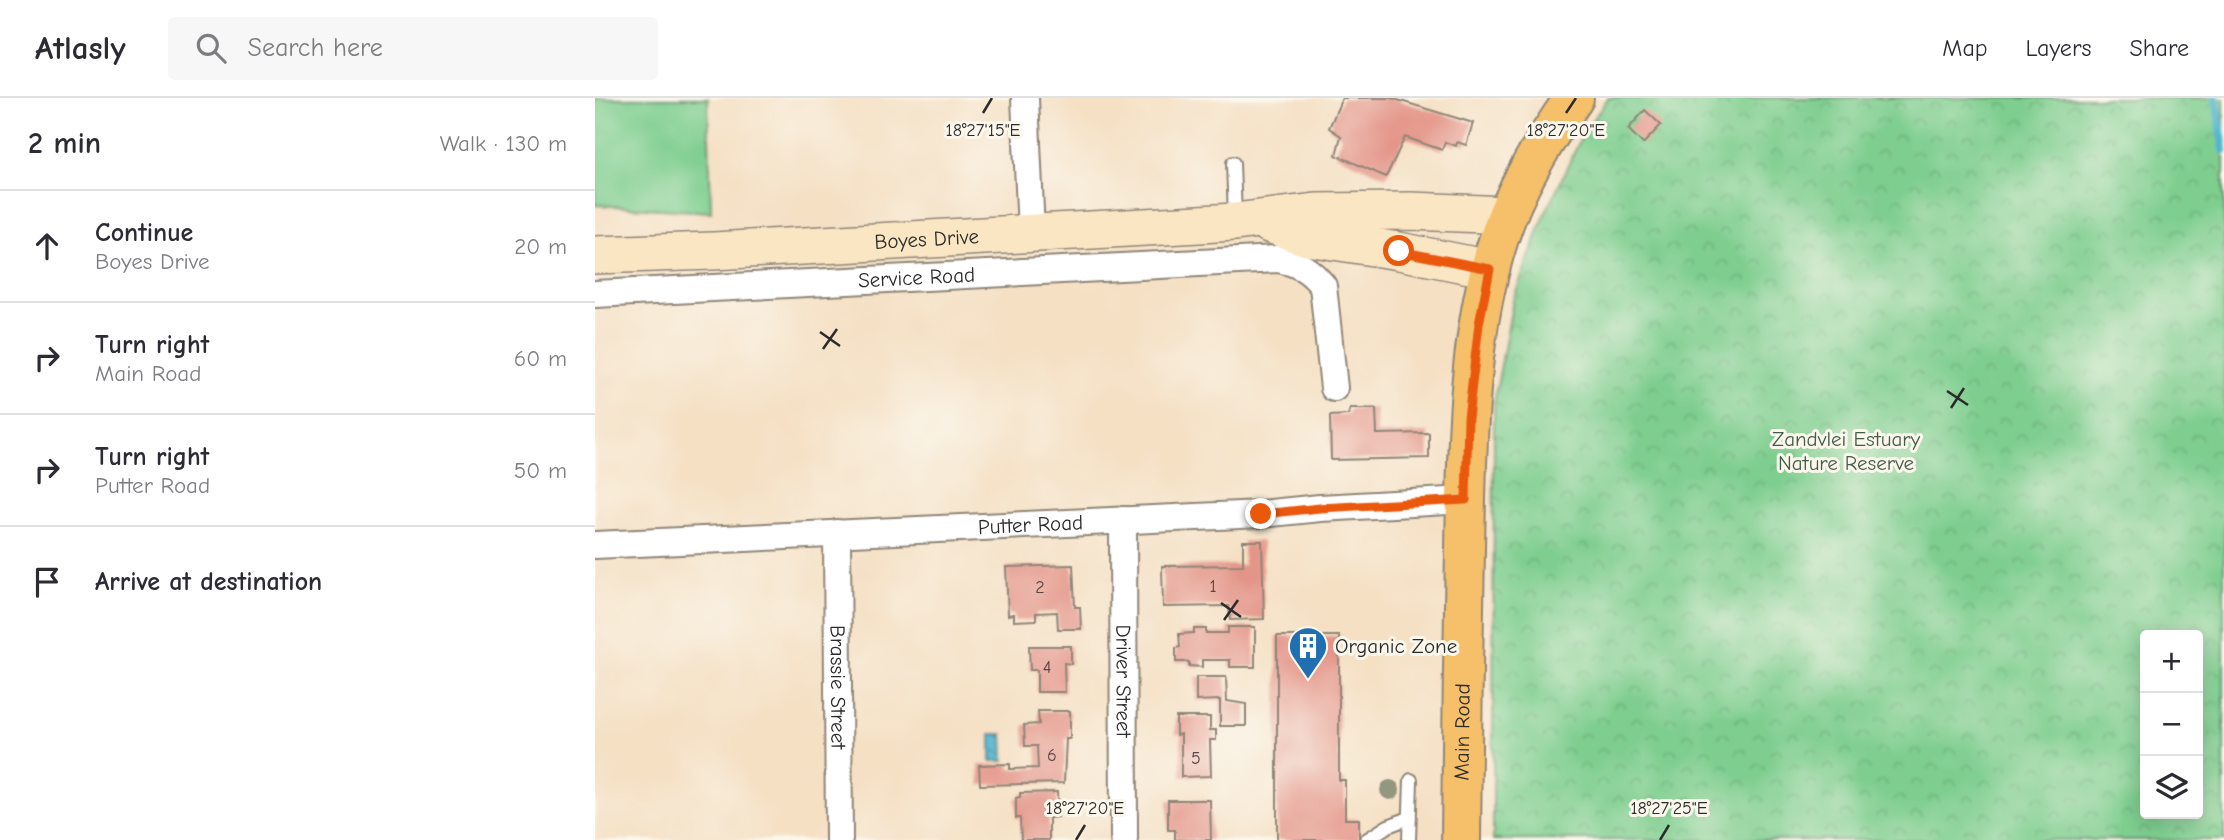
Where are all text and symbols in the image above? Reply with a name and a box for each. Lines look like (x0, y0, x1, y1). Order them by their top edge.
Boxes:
search box (168, 17, 658, 80)
text: Atlasly (35, 29, 126, 67)
icon: search (192, 29, 230, 67)
text: Search here (248, 33, 383, 63)
text: Map (1942, 34, 1988, 62)
text: Layers (2026, 34, 2091, 62)
text: Share (2129, 34, 2189, 62)
text: 18°27'15"E (946, 120, 1021, 141)
text: 18°27'20"E (1527, 120, 1605, 141)
text: 2 min (28, 126, 101, 161)
text: Walk · 130 m (440, 130, 567, 157)
text: Continue (95, 218, 193, 248)
street label: Boyes Drive (874, 224, 980, 254)
icon: ahead (28, 227, 66, 265)
text: 20 m (514, 233, 567, 260)
route start (1383, 235, 1414, 266)
text: Boyes Drive (95, 248, 210, 275)
street label: Service Road (858, 263, 976, 293)
text: Turn right (95, 330, 209, 360)
icon: right (28, 339, 66, 377)
text: 60 m (514, 345, 567, 372)
text: Main Road (95, 360, 201, 387)
park label: Zandvlei Estuary Nature Reserve (1772, 427, 1921, 475)
text: Turn right (95, 442, 209, 472)
icon: right (28, 451, 66, 489)
text: 50 m (514, 457, 567, 484)
text: Putter Road (95, 472, 210, 499)
route end (1245, 498, 1276, 529)
street label: Putter Road (977, 510, 1084, 539)
icon: arrive (28, 563, 66, 601)
text: Arrive at destination (95, 567, 322, 597)
house number: 1 (1209, 576, 1217, 597)
house number: 2 (1035, 577, 1045, 598)
street label: Driver Street (1111, 624, 1136, 739)
street label: Brassie Street (826, 625, 850, 750)
building icon: Organic Zone (1287, 625, 1329, 680)
map controls (2140, 630, 2203, 819)
button: + (2140, 630, 2203, 693)
place label: Organic Zone (1335, 634, 1457, 658)
house number: 4 (1043, 657, 1051, 678)
street label: Main Road (1450, 683, 1475, 781)
button: − (2140, 693, 2203, 756)
house number: 6 (1047, 745, 1057, 766)
house number: 5 (1191, 748, 1201, 769)
button: layers (2140, 756, 2203, 819)
text: 18°27'20"E (1046, 798, 1124, 819)
text: 18°27'25"E (1630, 798, 1708, 819)

